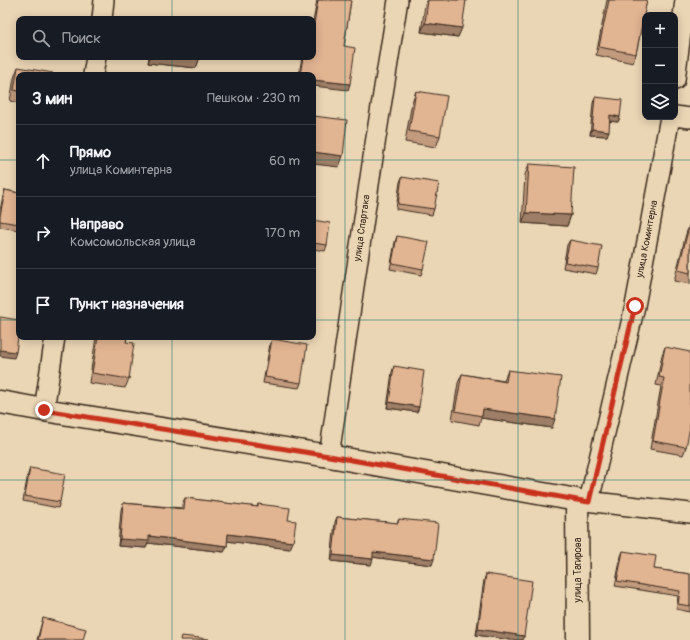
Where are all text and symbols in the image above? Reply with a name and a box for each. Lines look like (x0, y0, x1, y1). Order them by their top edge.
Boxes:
map controls (642, 12, 678, 120)
button: + (642, 12, 678, 48)
search box (16, 16, 316, 60)
icon: search (30, 27, 52, 49)
text: Поиск (62, 29, 101, 48)
button: − (642, 48, 678, 84)
button: layers (642, 84, 678, 120)
text: 3 мин (32, 88, 72, 109)
text: Пешком · 230 m (207, 90, 300, 106)
text: Прямо (70, 143, 111, 162)
icon: ahead (32, 150, 54, 172)
text: 60 m (269, 153, 300, 169)
text: улица Коминтерна (70, 162, 172, 178)
street label: улица Спартака (351, 194, 373, 263)
street label: улица Коминтерна (633, 199, 660, 280)
text: Направо (70, 215, 124, 234)
icon: right (32, 222, 54, 244)
text: 170 m (265, 225, 300, 241)
text: Комсомольская улица (70, 234, 196, 250)
icon: arrive (32, 294, 54, 316)
text: Пункт назначения (70, 295, 184, 314)
route start (626, 297, 644, 315)
route end (35, 401, 53, 419)
street label: улица Тагирова (572, 537, 584, 603)

